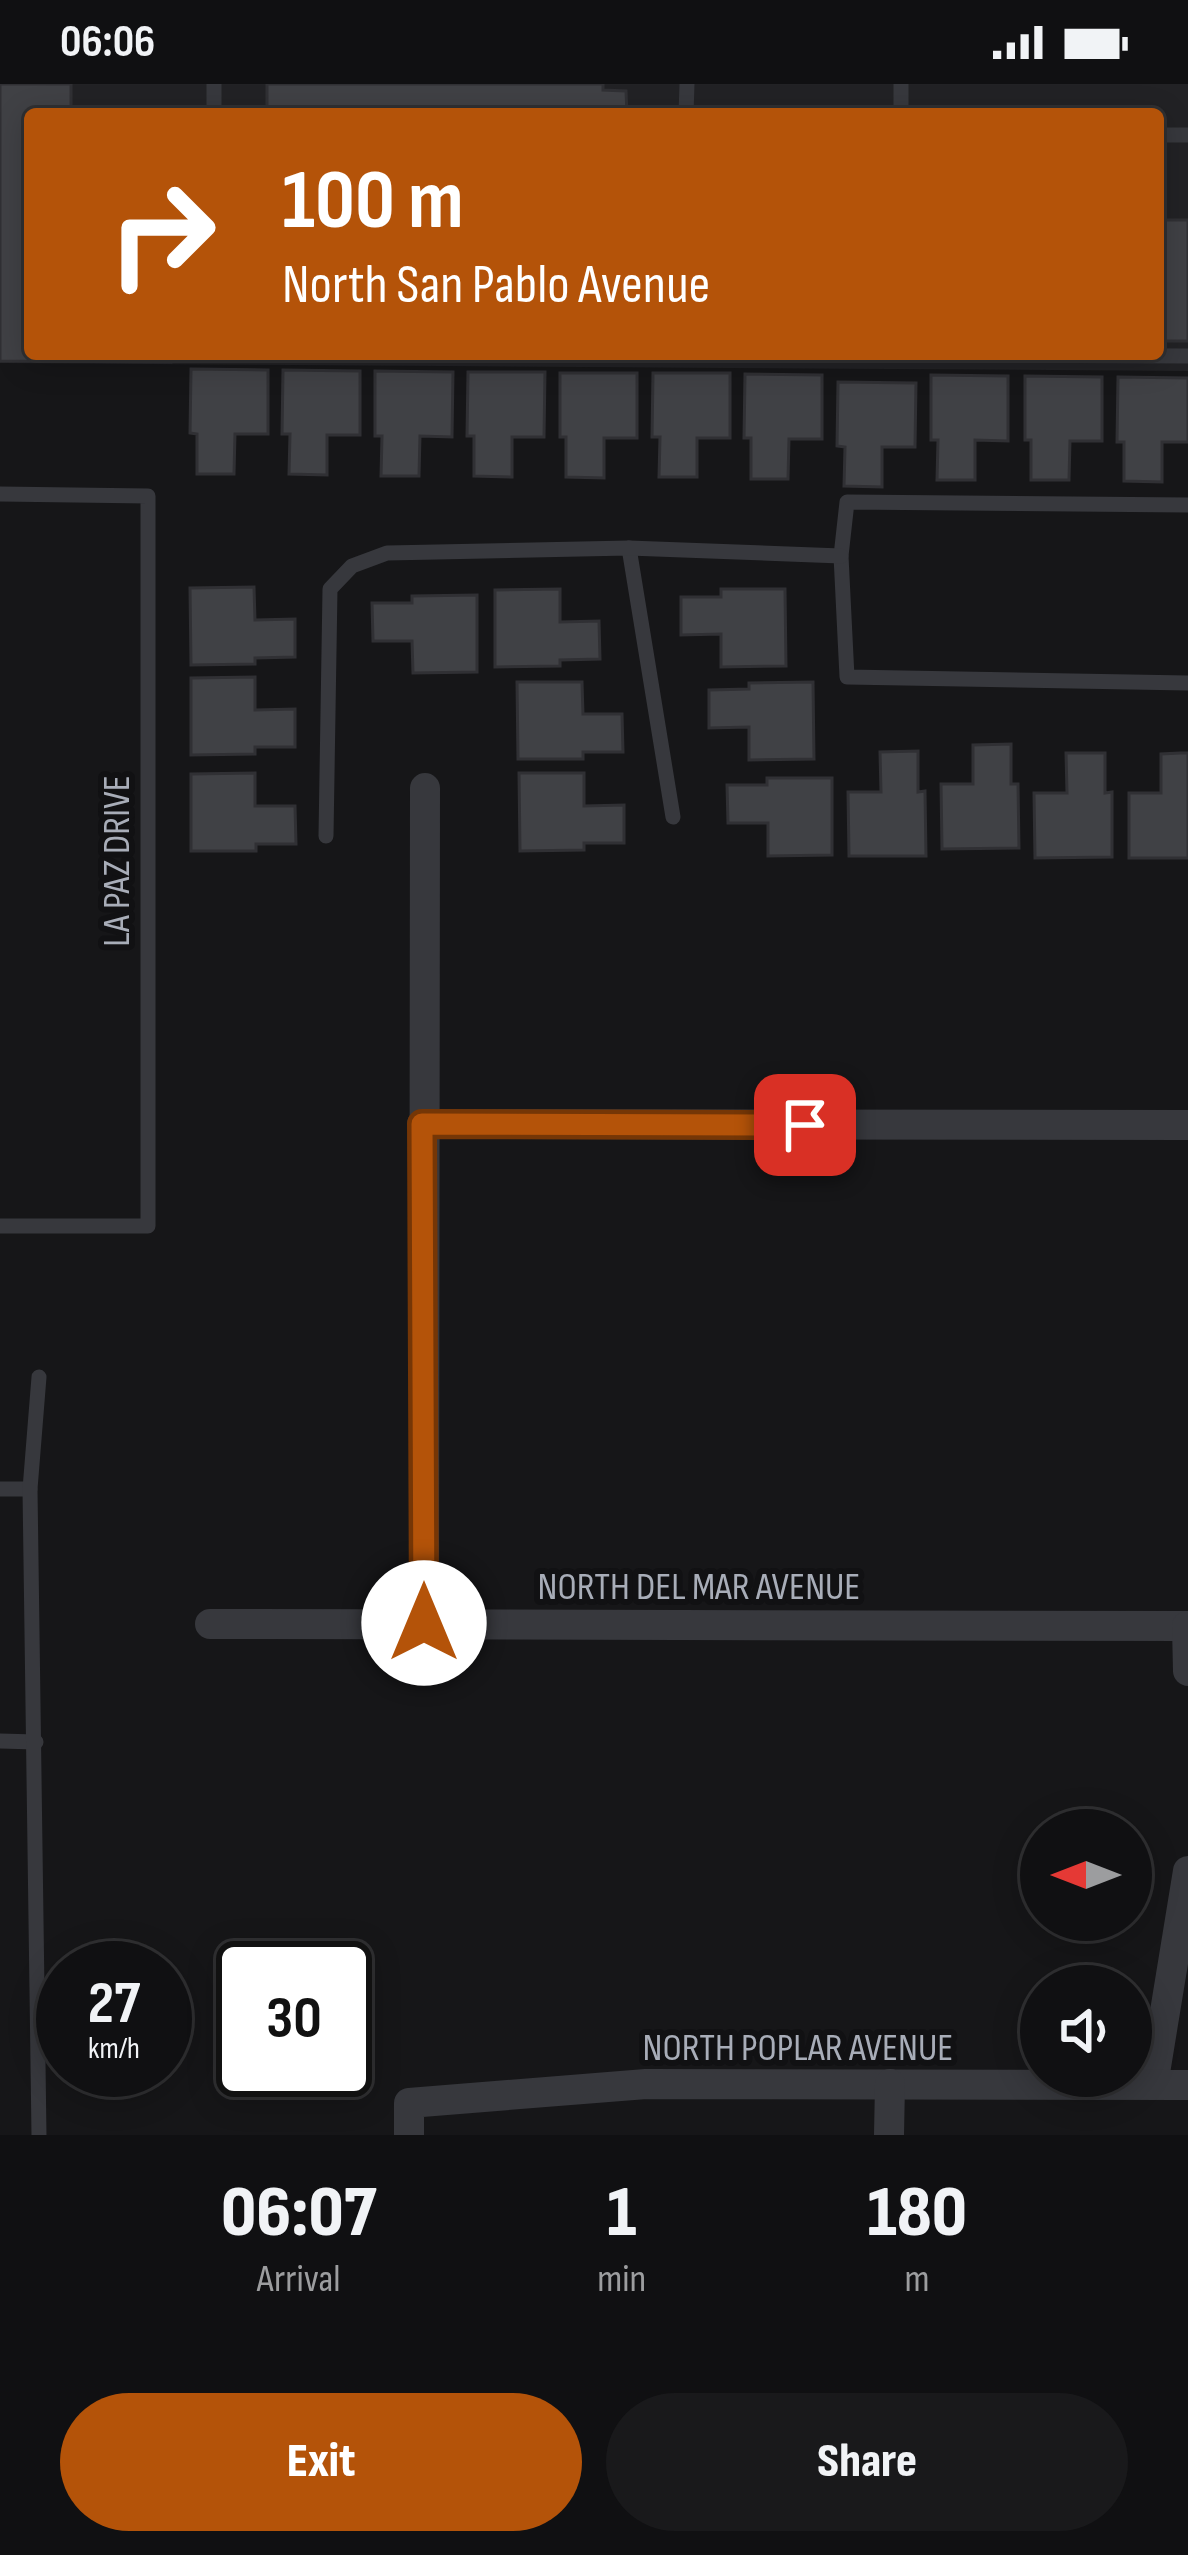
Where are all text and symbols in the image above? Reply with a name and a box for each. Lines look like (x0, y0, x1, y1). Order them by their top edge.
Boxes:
text: 06:06 (60, 15, 155, 70)
text: 100 m (282, 151, 464, 252)
icon: right (84, 156, 240, 312)
text: North San Pablo Avenue (282, 253, 710, 318)
street label: LA PAZ DRIVE (94, 775, 141, 947)
pin (754, 1074, 856, 1176)
icon: arrive (772, 1092, 838, 1158)
position arrow (361, 1560, 487, 1686)
street label: NORTH DEL MAR AVENUE (538, 1564, 860, 1611)
north arrow (1020, 1809, 1152, 1941)
map controls (1020, 1809, 1152, 2097)
speed limit sign: 30 (216, 1941, 372, 2097)
button: sound (1020, 1965, 1152, 2097)
text: 27 (88, 1968, 140, 2040)
street label: NORTH POPLAR AVENUE (643, 2025, 953, 2072)
text: km/h (88, 2031, 140, 2067)
text: 06:07 (221, 2170, 376, 2257)
text: 1 (607, 2170, 636, 2257)
text: 180 (867, 2170, 967, 2257)
text: Arrival (257, 2256, 341, 2303)
text: min (597, 2256, 646, 2303)
text: m (905, 2256, 930, 2303)
button: Exit (60, 2393, 582, 2531)
button: Share (606, 2393, 1128, 2531)

